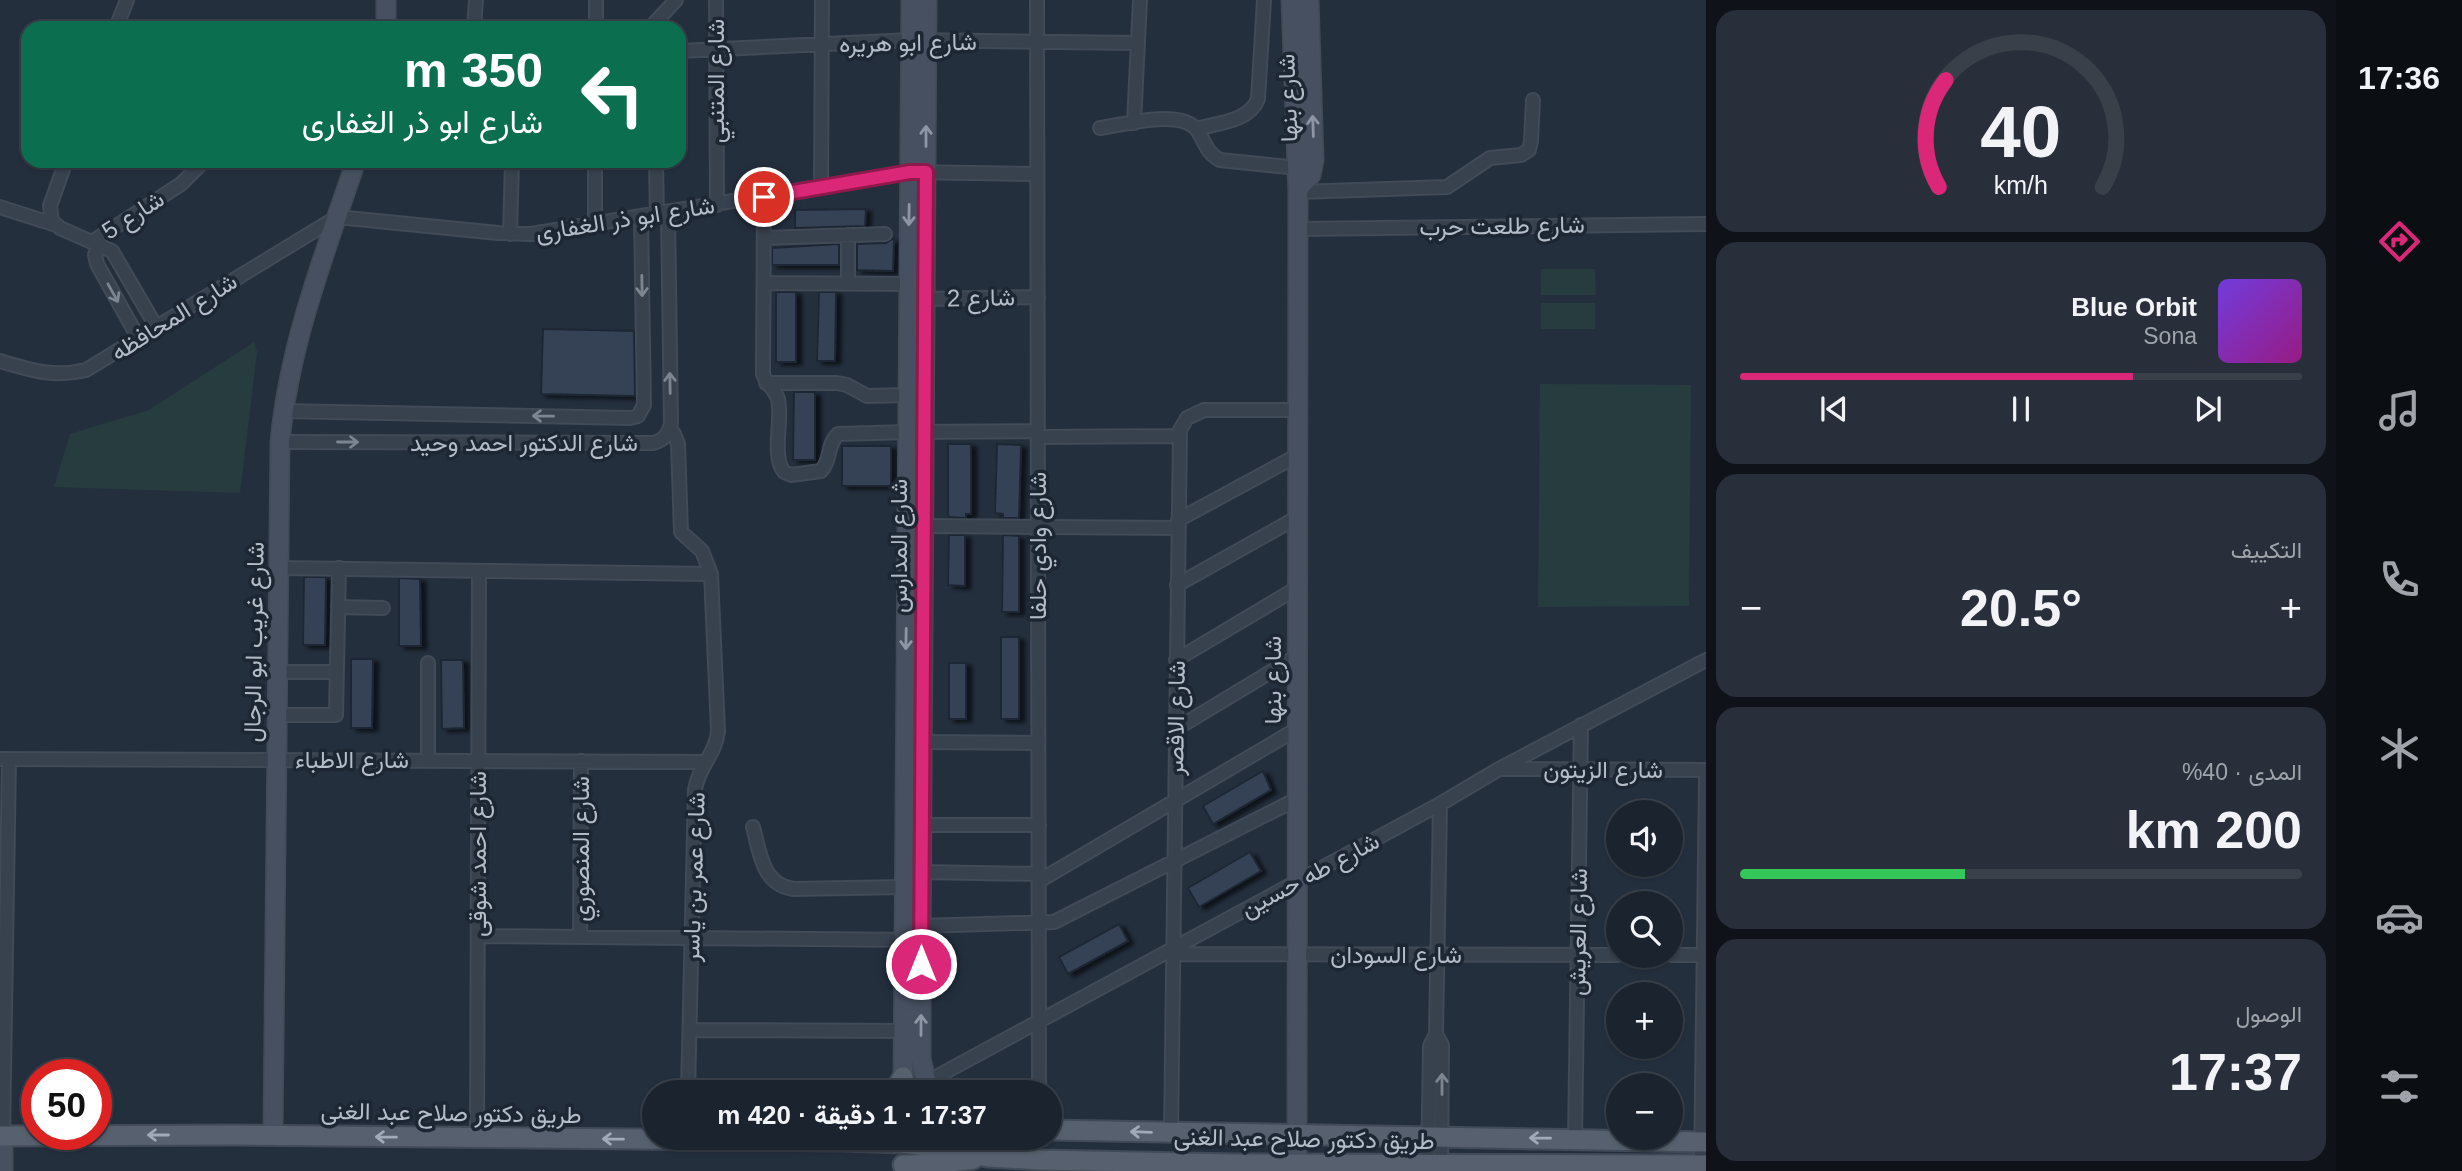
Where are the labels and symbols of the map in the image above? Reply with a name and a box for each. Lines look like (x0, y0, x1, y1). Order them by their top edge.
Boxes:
street label: شارع المتنبي (702, 19, 735, 143)
street label: شارع ابو هريره (839, 28, 977, 60)
street label: شارع بنها (1272, 53, 1306, 143)
one-way arrow (1306, 115, 1320, 138)
one-way arrow (919, 125, 933, 148)
pin (734, 167, 794, 227)
street label: شارع 5 (97, 185, 170, 247)
street label: شارع ابو ذر الغفارى (533, 191, 717, 249)
one-way arrow (903, 203, 916, 226)
street label: شارع طلعت حرب (1419, 211, 1585, 243)
street label: شارع المحافظه (106, 267, 243, 369)
one-way arrow (635, 274, 649, 297)
one-way arrow (107, 282, 120, 303)
street label: شارع 2 (947, 283, 1015, 315)
one-way arrow (664, 371, 677, 394)
one-way arrow (532, 410, 555, 423)
street label: شارع الدكتور احمد وحيد (410, 429, 638, 459)
one-way arrow (337, 435, 360, 449)
street label: شارع وادي حلفا (1024, 472, 1057, 620)
street label: شارع المدارس (885, 479, 915, 613)
street label: شارع غريب ابو الرجال (238, 541, 272, 743)
one-way arrow (899, 627, 913, 650)
street label: شارع بنها (1259, 636, 1289, 724)
street label: شارع الاقصر (1161, 660, 1193, 777)
street label: شارع الاطباء (295, 746, 409, 776)
street label: شارع الزيتون (1543, 756, 1663, 786)
street label: شارع احمد شوقى (464, 771, 494, 937)
street label: شارع المنصوري (567, 776, 600, 922)
street label: شارع عمر بن ياسر (677, 791, 713, 964)
street label: شارع طه حسين (1236, 827, 1385, 925)
street label: شارع العريش (1563, 868, 1595, 996)
position arrow (884, 927, 958, 1001)
street label: شارع السودان (1330, 941, 1462, 971)
one-way arrow (914, 1014, 928, 1037)
speed limit sign: 50 (21, 1059, 112, 1150)
one-way arrow (1435, 1073, 1449, 1096)
street label: طريق دكتور صلاح عبد الغنى (320, 1097, 582, 1131)
street label: طريق دكتور صلاح عبد الغنى (1173, 1123, 1435, 1157)
one-way arrow (1130, 1126, 1153, 1139)
one-way arrow (147, 1128, 170, 1142)
one-way arrow (375, 1130, 398, 1143)
one-way arrow (602, 1132, 625, 1146)
one-way arrow (1529, 1132, 1552, 1145)

